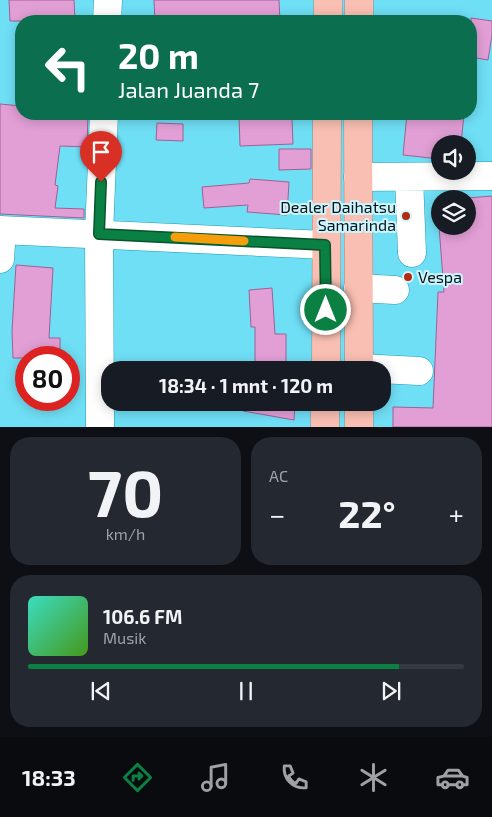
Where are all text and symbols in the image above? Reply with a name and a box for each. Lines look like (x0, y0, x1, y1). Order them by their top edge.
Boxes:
text: 20 m (118, 34, 199, 76)
icon: left (35, 35, 100, 100)
text: Jalan Juanda 7 (118, 76, 259, 102)
pin (80, 131, 122, 182)
map controls (431, 135, 476, 235)
button: sound (431, 135, 476, 180)
icon: arrive (87, 138, 115, 166)
button: layers (431, 190, 476, 235)
place label: Dealer Daihatsu Samarinda (280, 197, 396, 234)
marker: Dealer Daihatsu Samarinda (400, 210, 412, 222)
place label: Vespa (418, 267, 462, 286)
marker: Vespa (402, 271, 414, 283)
position arrow (299, 283, 351, 335)
speed limit sign: 80 (15, 346, 80, 411)
text: 18:34 · 1 mnt · 120 m (159, 374, 333, 397)
text: 70 (88, 452, 163, 530)
text: AC (269, 466, 288, 485)
text: 22° (338, 490, 396, 536)
text: − (269, 497, 285, 531)
text: + (449, 497, 464, 531)
text: km/h (106, 524, 145, 543)
text: 106.6 FM (103, 605, 182, 628)
text: Musik (103, 628, 146, 647)
icon: previous (87, 677, 115, 705)
icon: pause (232, 677, 260, 705)
icon: next (377, 677, 405, 705)
icon: directions (120, 760, 155, 795)
icon: music (198, 760, 233, 795)
icon: phone (277, 760, 312, 795)
icon: climate (356, 760, 391, 795)
icon: car (435, 760, 470, 795)
text: 18:33 (22, 764, 76, 790)

